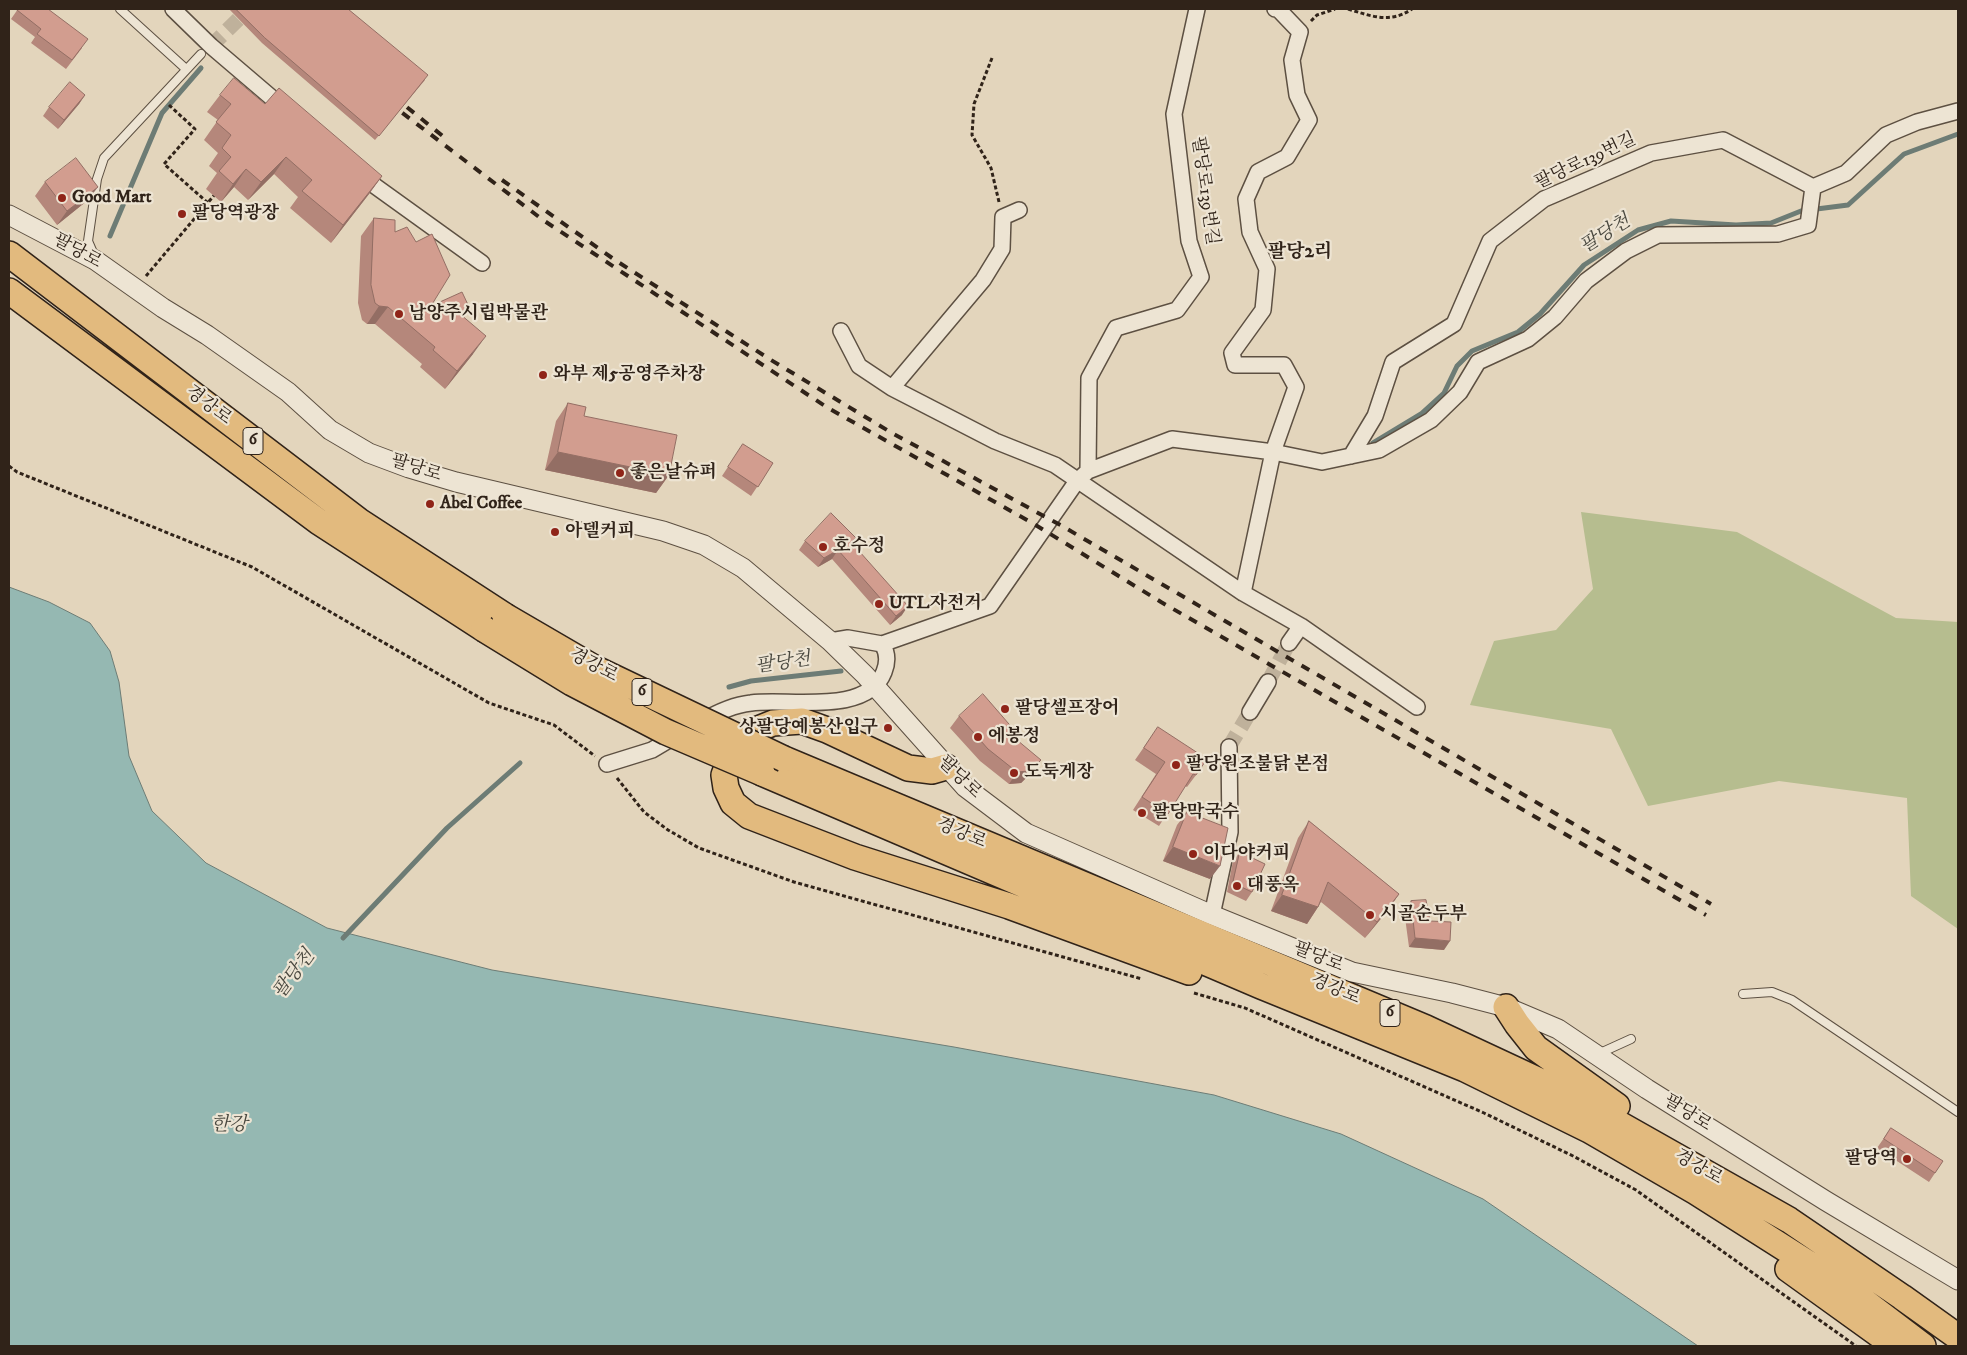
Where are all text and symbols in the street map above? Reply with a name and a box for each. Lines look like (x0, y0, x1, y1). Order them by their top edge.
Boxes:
street label: 팔당로139번길 (1532, 129, 1640, 195)
street label: 팔당로139번길 (1186, 135, 1222, 247)
place label: Good Mart (72, 187, 151, 209)
marker: Good Mart (56, 192, 68, 204)
place label: 팔당역광장 (192, 203, 279, 225)
marker: 팔당역광장 (176, 208, 188, 220)
water label: 팔당천 (1577, 211, 1635, 259)
street label: 팔당로 (49, 230, 105, 274)
district label: 팔당2리 (1268, 242, 1332, 264)
place label: 남양주시립박물관 (409, 303, 548, 325)
marker: 남양주시립박물관 (393, 308, 405, 320)
place label: 와부 제5공영주차장 (553, 364, 705, 386)
marker: 와부 제5공영주차장 (537, 369, 549, 381)
street label: 경강로 (181, 382, 235, 430)
road number: 6 (243, 428, 263, 454)
street label: 팔당로 (388, 451, 444, 487)
place label: 좋은날슈퍼 (630, 462, 717, 484)
marker: 좋은날슈퍼 (614, 467, 626, 479)
place label: Abel Coffee (440, 493, 522, 515)
marker: Abel Coffee (424, 498, 436, 510)
place label: 아델커피 (565, 521, 635, 543)
marker: 아델커피 (549, 526, 561, 538)
place label: 호수정 (833, 536, 885, 558)
marker: 호수정 (817, 541, 829, 553)
place label: UTL자전거 (889, 593, 982, 615)
marker: UTL자전거 (873, 598, 885, 610)
street label: 경강로 (565, 644, 621, 688)
water label: 팔당천 (754, 649, 812, 679)
road number: 6 (632, 679, 652, 706)
place label: 팔당셀프장어 (1015, 698, 1119, 720)
marker: 팔당셀프장어 (999, 703, 1011, 715)
place label: 상팔당예봉산입구 (739, 717, 878, 739)
marker: 상팔당예봉산입구 (882, 722, 894, 734)
place label: 에봉정 (988, 726, 1040, 748)
marker: 에봉정 (972, 731, 984, 743)
street label: 팔당로 (933, 752, 985, 804)
place label: 팔당원조불닭 본점 (1186, 754, 1329, 776)
marker: 팔당원조불닭 본점 (1170, 759, 1182, 771)
place label: 도둑게장 (1024, 762, 1094, 784)
marker: 도둑게장 (1008, 767, 1020, 779)
place label: 팔당막국수 (1152, 802, 1239, 824)
marker: 팔당막국수 (1136, 807, 1148, 819)
street label: 경강로 (933, 814, 989, 854)
place label: 이다야커피 (1203, 843, 1290, 865)
marker: 이다야커피 (1187, 848, 1199, 860)
place label: 대풍옥 (1247, 875, 1299, 897)
marker: 대풍옥 (1231, 880, 1243, 892)
place label: 시골순두부 (1380, 904, 1467, 926)
marker: 시골순두부 (1364, 909, 1376, 921)
street label: 팔당로 (1290, 938, 1346, 978)
water label: 팔당천 (269, 946, 321, 1004)
street label: 경강로 (1307, 970, 1363, 1010)
road number: 6 (1380, 1000, 1400, 1026)
street label: 팔당로 (1659, 1091, 1715, 1137)
water label: 한강 (211, 1115, 247, 1137)
street label: 경강로 (1670, 1146, 1726, 1190)
place label: 팔당역 (1845, 1148, 1897, 1170)
marker: 팔당역 (1901, 1153, 1913, 1165)

